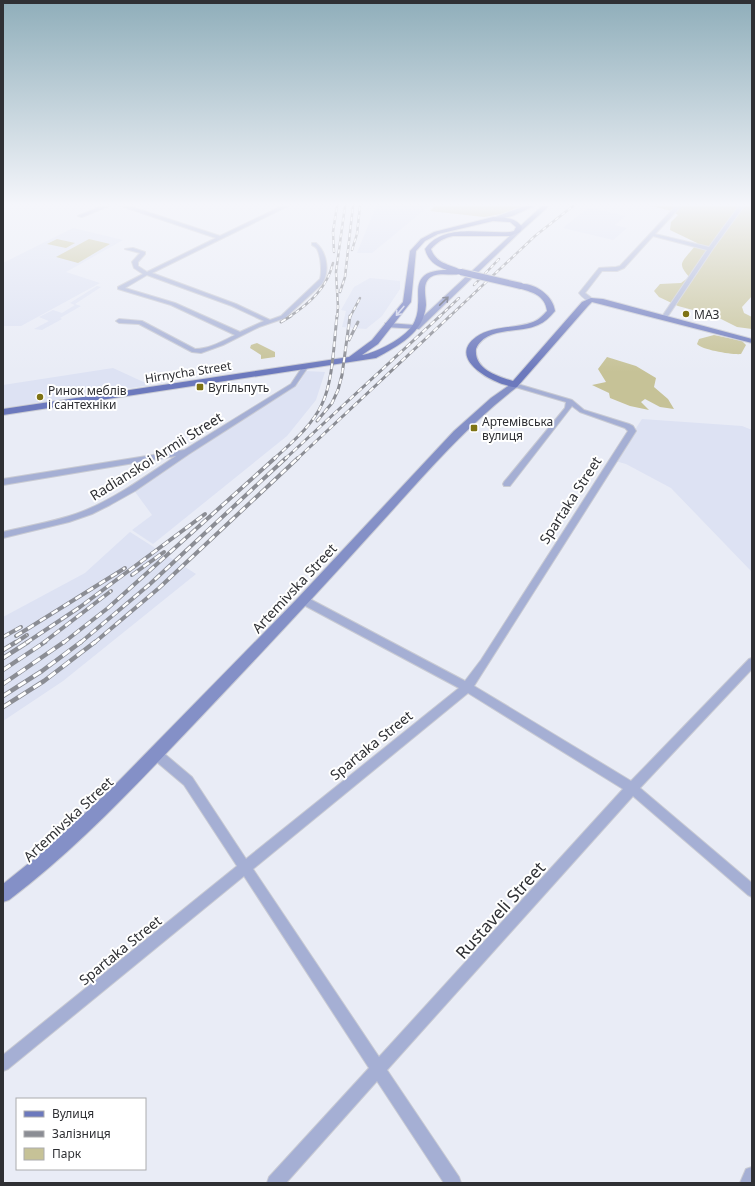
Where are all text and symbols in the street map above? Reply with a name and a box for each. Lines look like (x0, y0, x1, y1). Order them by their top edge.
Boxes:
one-way arrow (439, 297, 449, 306)
one-way arrow (395, 305, 404, 316)
place label: МАЗ (694, 306, 720, 323)
marker: МАЗ (681, 309, 691, 319)
street label: Hirnycha Street (144, 357, 233, 387)
place label: Вугільпуть (208, 379, 269, 396)
place label: Ринок меблів і сантехніки (48, 382, 127, 413)
marker: Вугільпуть (195, 382, 205, 392)
marker: Ринок меблів і сантехніки (35, 392, 45, 402)
street label: Radianskoi Armii Street (86, 407, 226, 505)
place label: Артемівська вулиця (482, 413, 553, 444)
marker: Артемівська вулиця (469, 423, 479, 433)
street label: Spartaka Street (535, 453, 605, 547)
street label: Artemivska Street (247, 539, 341, 637)
street label: Spartaka Street (326, 706, 416, 784)
street label: Artemivska Street (19, 772, 117, 866)
street label: Rustaveli Street (450, 856, 550, 964)
street label: Spartaka Street (75, 911, 165, 989)
legend (16, 1098, 146, 1170)
text: Вулиця (52, 1105, 94, 1122)
text: Залізниця (52, 1125, 111, 1142)
text: Парк (52, 1145, 82, 1162)

